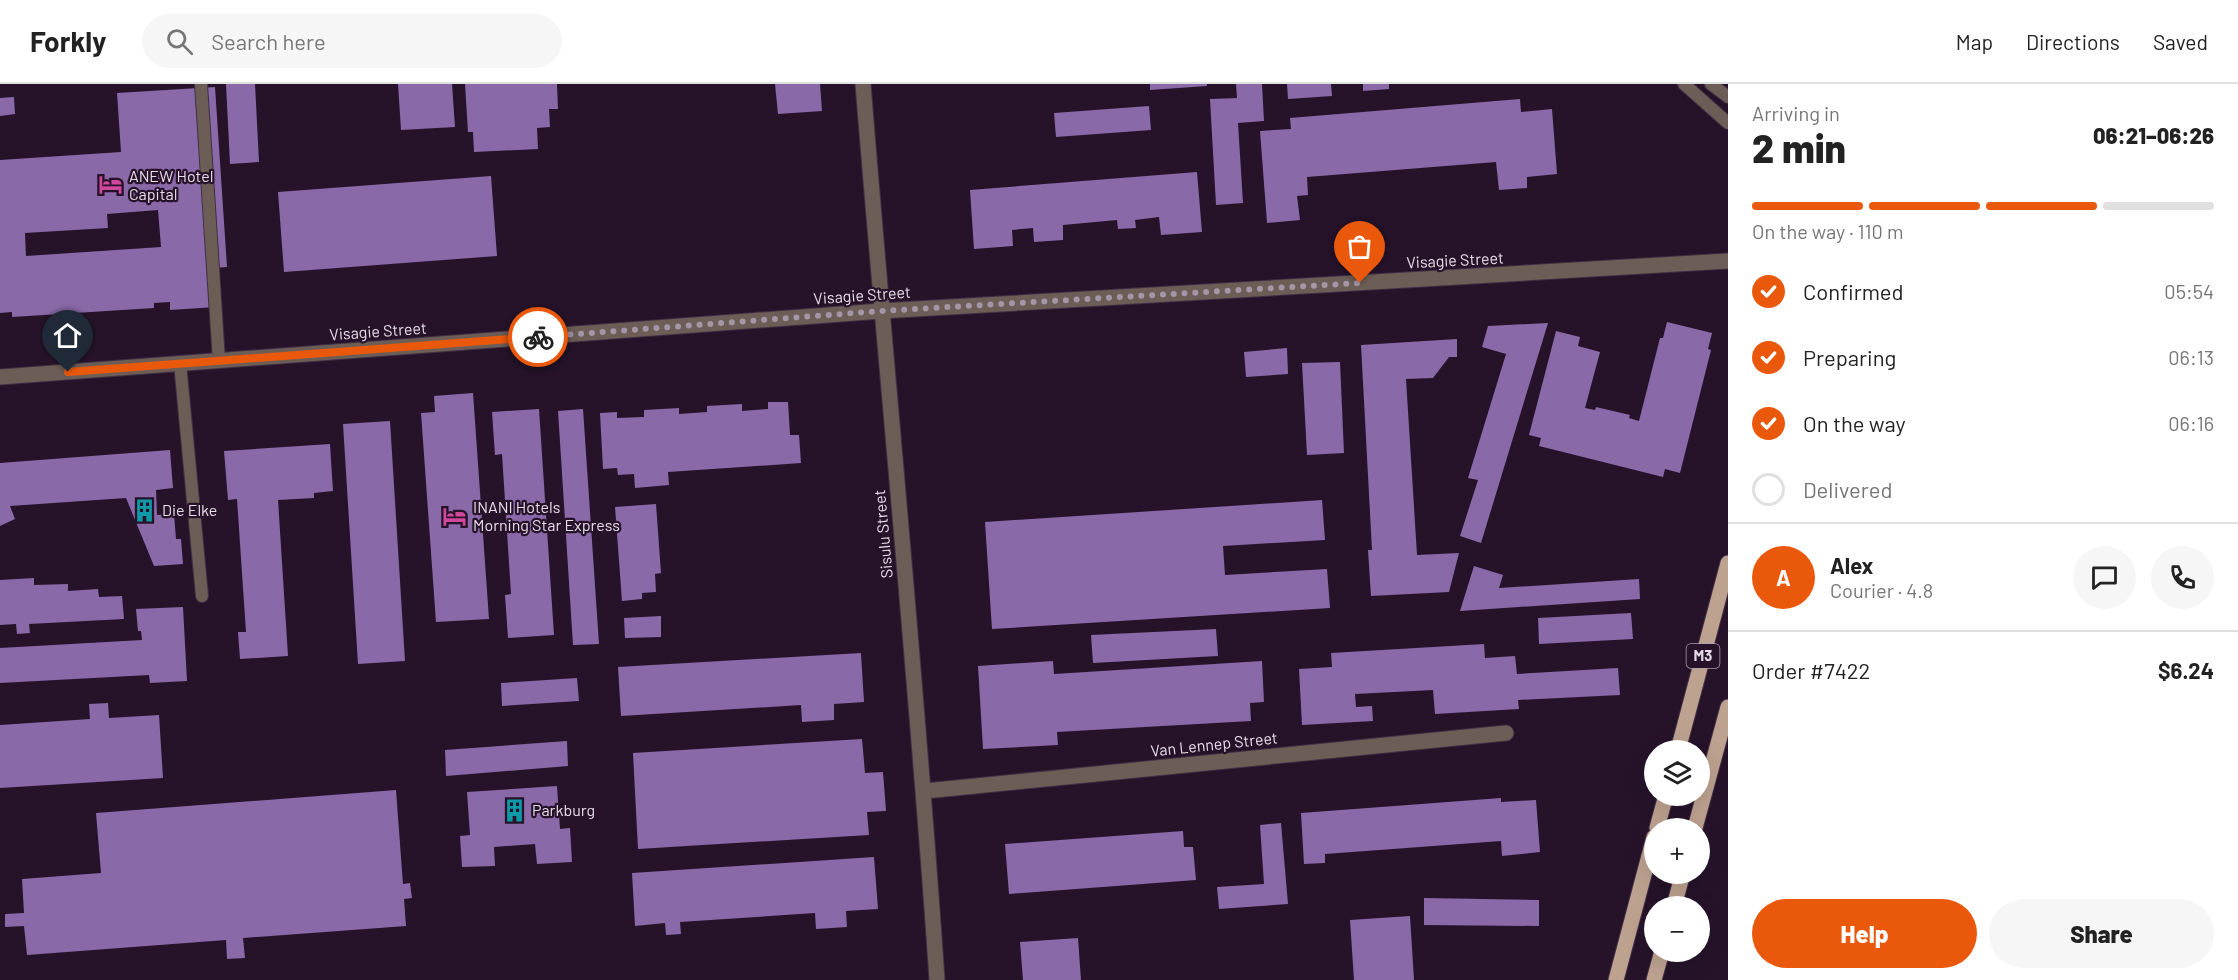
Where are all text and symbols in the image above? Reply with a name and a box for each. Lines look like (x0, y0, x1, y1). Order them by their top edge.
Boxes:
search box (142, 14, 562, 68)
text: Forkly (30, 24, 106, 58)
icon: search (163, 25, 196, 58)
text: Search here (211, 28, 326, 54)
text: Map (1956, 29, 1993, 54)
text: Directions (2026, 29, 2120, 54)
text: Saved (2153, 29, 2208, 54)
text: Arriving in (1752, 101, 1840, 125)
text: 06:21–06:26 (2093, 122, 2214, 148)
text: 2 min (1752, 124, 1846, 171)
place label: ANEW Hotel Capital (129, 166, 213, 203)
hotel icon: ANEW Hotel Capital (98, 172, 124, 198)
text: On the way · 110 m (1752, 219, 1903, 243)
pin (1334, 221, 1385, 283)
icon: bag (1343, 230, 1376, 263)
street label: Visagie Street (1406, 247, 1504, 272)
icon: check (1752, 275, 1785, 308)
text: Confirmed (1803, 278, 1903, 304)
text: 05:54 (2164, 279, 2214, 303)
street label: Visagie Street (813, 282, 911, 307)
courier (508, 307, 568, 367)
pin (42, 310, 93, 372)
street label: Visagie Street (329, 318, 427, 343)
icon: home (51, 319, 84, 352)
icon: bike (522, 321, 555, 354)
icon: check (1752, 341, 1785, 374)
text: Preparing (1803, 344, 1896, 370)
text: 06:13 (2168, 345, 2214, 369)
icon: check (1752, 407, 1785, 440)
text: On the way (1803, 410, 1906, 436)
text: 06:16 (2168, 411, 2214, 435)
text: Delivered (1803, 476, 1892, 502)
street label: Sisulu Street (869, 489, 896, 579)
building icon: Die Elke (131, 497, 157, 523)
place label: INANI Hotels Morning Star Express (473, 497, 620, 534)
place label: Die Elke (162, 500, 217, 519)
hotel icon: INANI Hotels Morning Star Express (442, 503, 468, 529)
button: chat (2073, 546, 2136, 609)
button: phone (2151, 546, 2214, 609)
text: Alex (1830, 552, 1873, 578)
text: A (1776, 564, 1791, 590)
text: Courier · 4.8 (1830, 578, 1933, 602)
road number: M3 (1686, 644, 1720, 668)
text: Order #7422 (1752, 657, 1870, 683)
text: $6.24 (2158, 657, 2214, 683)
street label: Van Lennep Street (1149, 727, 1278, 760)
map controls (1644, 740, 1710, 962)
button: layers (1644, 740, 1710, 806)
building icon: Parkburg (501, 797, 527, 823)
place label: Parkburg (532, 800, 595, 819)
button: + (1644, 818, 1710, 884)
button: − (1644, 896, 1710, 962)
button: Help (1752, 899, 1977, 968)
button: Share (1989, 899, 2214, 968)

